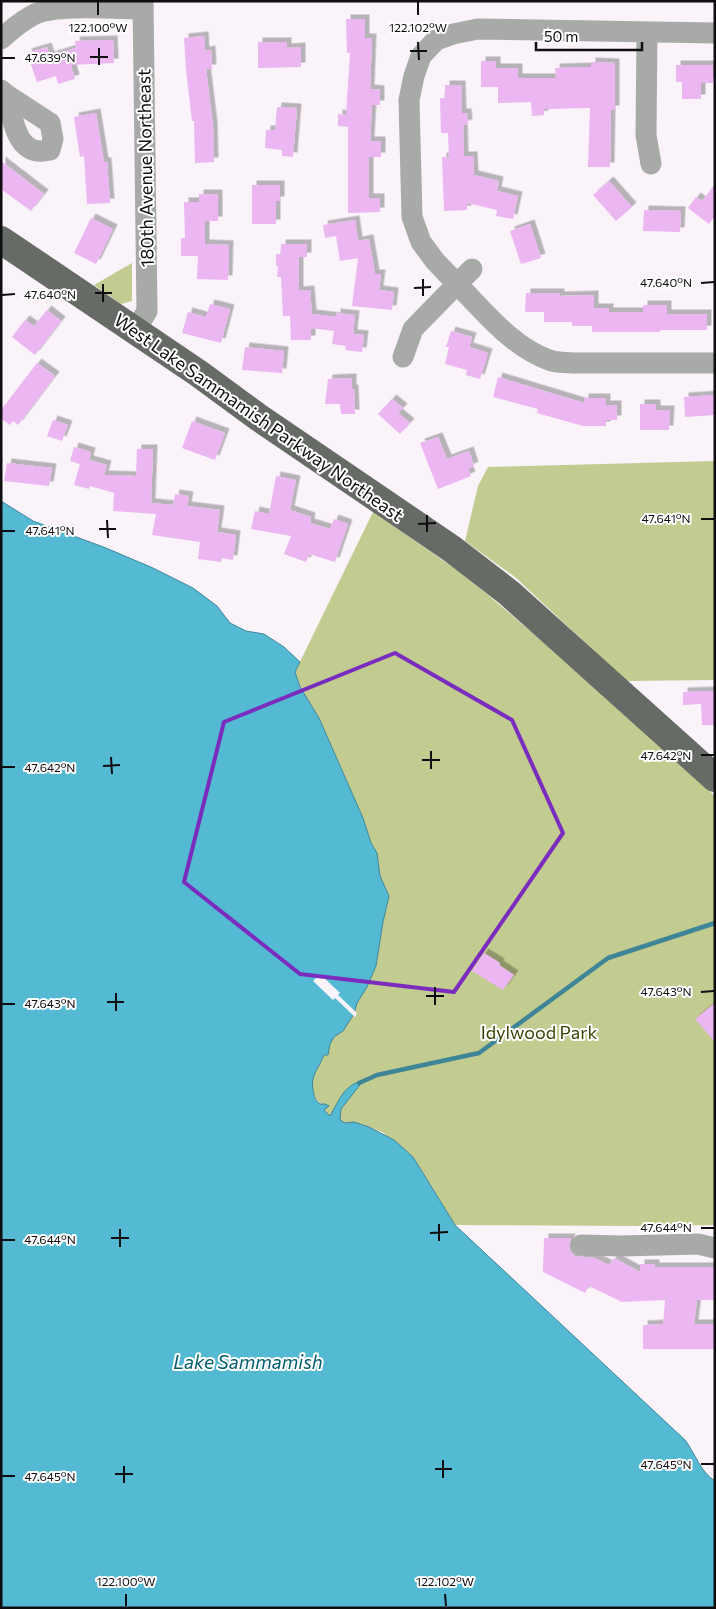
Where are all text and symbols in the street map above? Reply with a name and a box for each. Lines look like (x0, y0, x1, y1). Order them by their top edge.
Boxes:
text: 122.100°W (69, 20, 128, 34)
text: 122.102°W (389, 20, 447, 34)
scale bar (536, 20, 642, 52)
text: 50 m (544, 27, 578, 45)
text: 47.639°N (24, 50, 76, 64)
street label: 180th Avenue Northeast (132, 69, 158, 267)
text: 47.640°N (640, 275, 692, 289)
text: 47.640°N (24, 287, 76, 301)
street label: West Lake Sammamish Parkway Northeast (110, 308, 408, 526)
text: 47.641°N (641, 511, 691, 525)
text: 47.641°N (25, 523, 75, 537)
text: 47.642°N (641, 748, 691, 762)
text: 47.642°N (25, 760, 75, 774)
text: 47.643°N (640, 984, 692, 998)
text: 47.643°N (24, 996, 76, 1010)
park label: Idylwood Park (481, 1021, 597, 1043)
text: 47.644°N (640, 1220, 692, 1234)
text: 47.644°N (24, 1232, 76, 1246)
water label: Lake Sammamish (173, 1350, 323, 1373)
text: 47.645°N (640, 1457, 692, 1471)
text: 47.645°N (24, 1469, 76, 1483)
text: 122.100°W (97, 1574, 156, 1588)
text: 122.102°W (416, 1574, 474, 1588)

